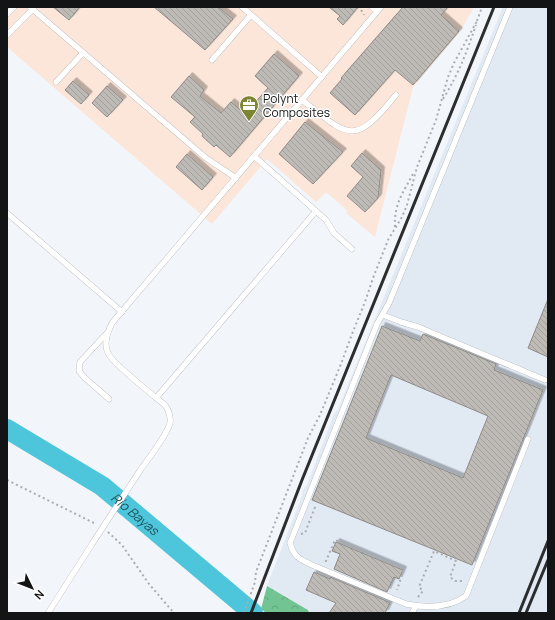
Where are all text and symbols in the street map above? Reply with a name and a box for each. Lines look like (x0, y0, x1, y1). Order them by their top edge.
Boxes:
place label: Polynt Composites (263, 90, 330, 121)
office icon: Polynt Composites (238, 94, 260, 122)
water label: Río Bayas (107, 489, 164, 540)
north arrow (12, 568, 52, 608)
text: N (31, 587, 48, 603)

